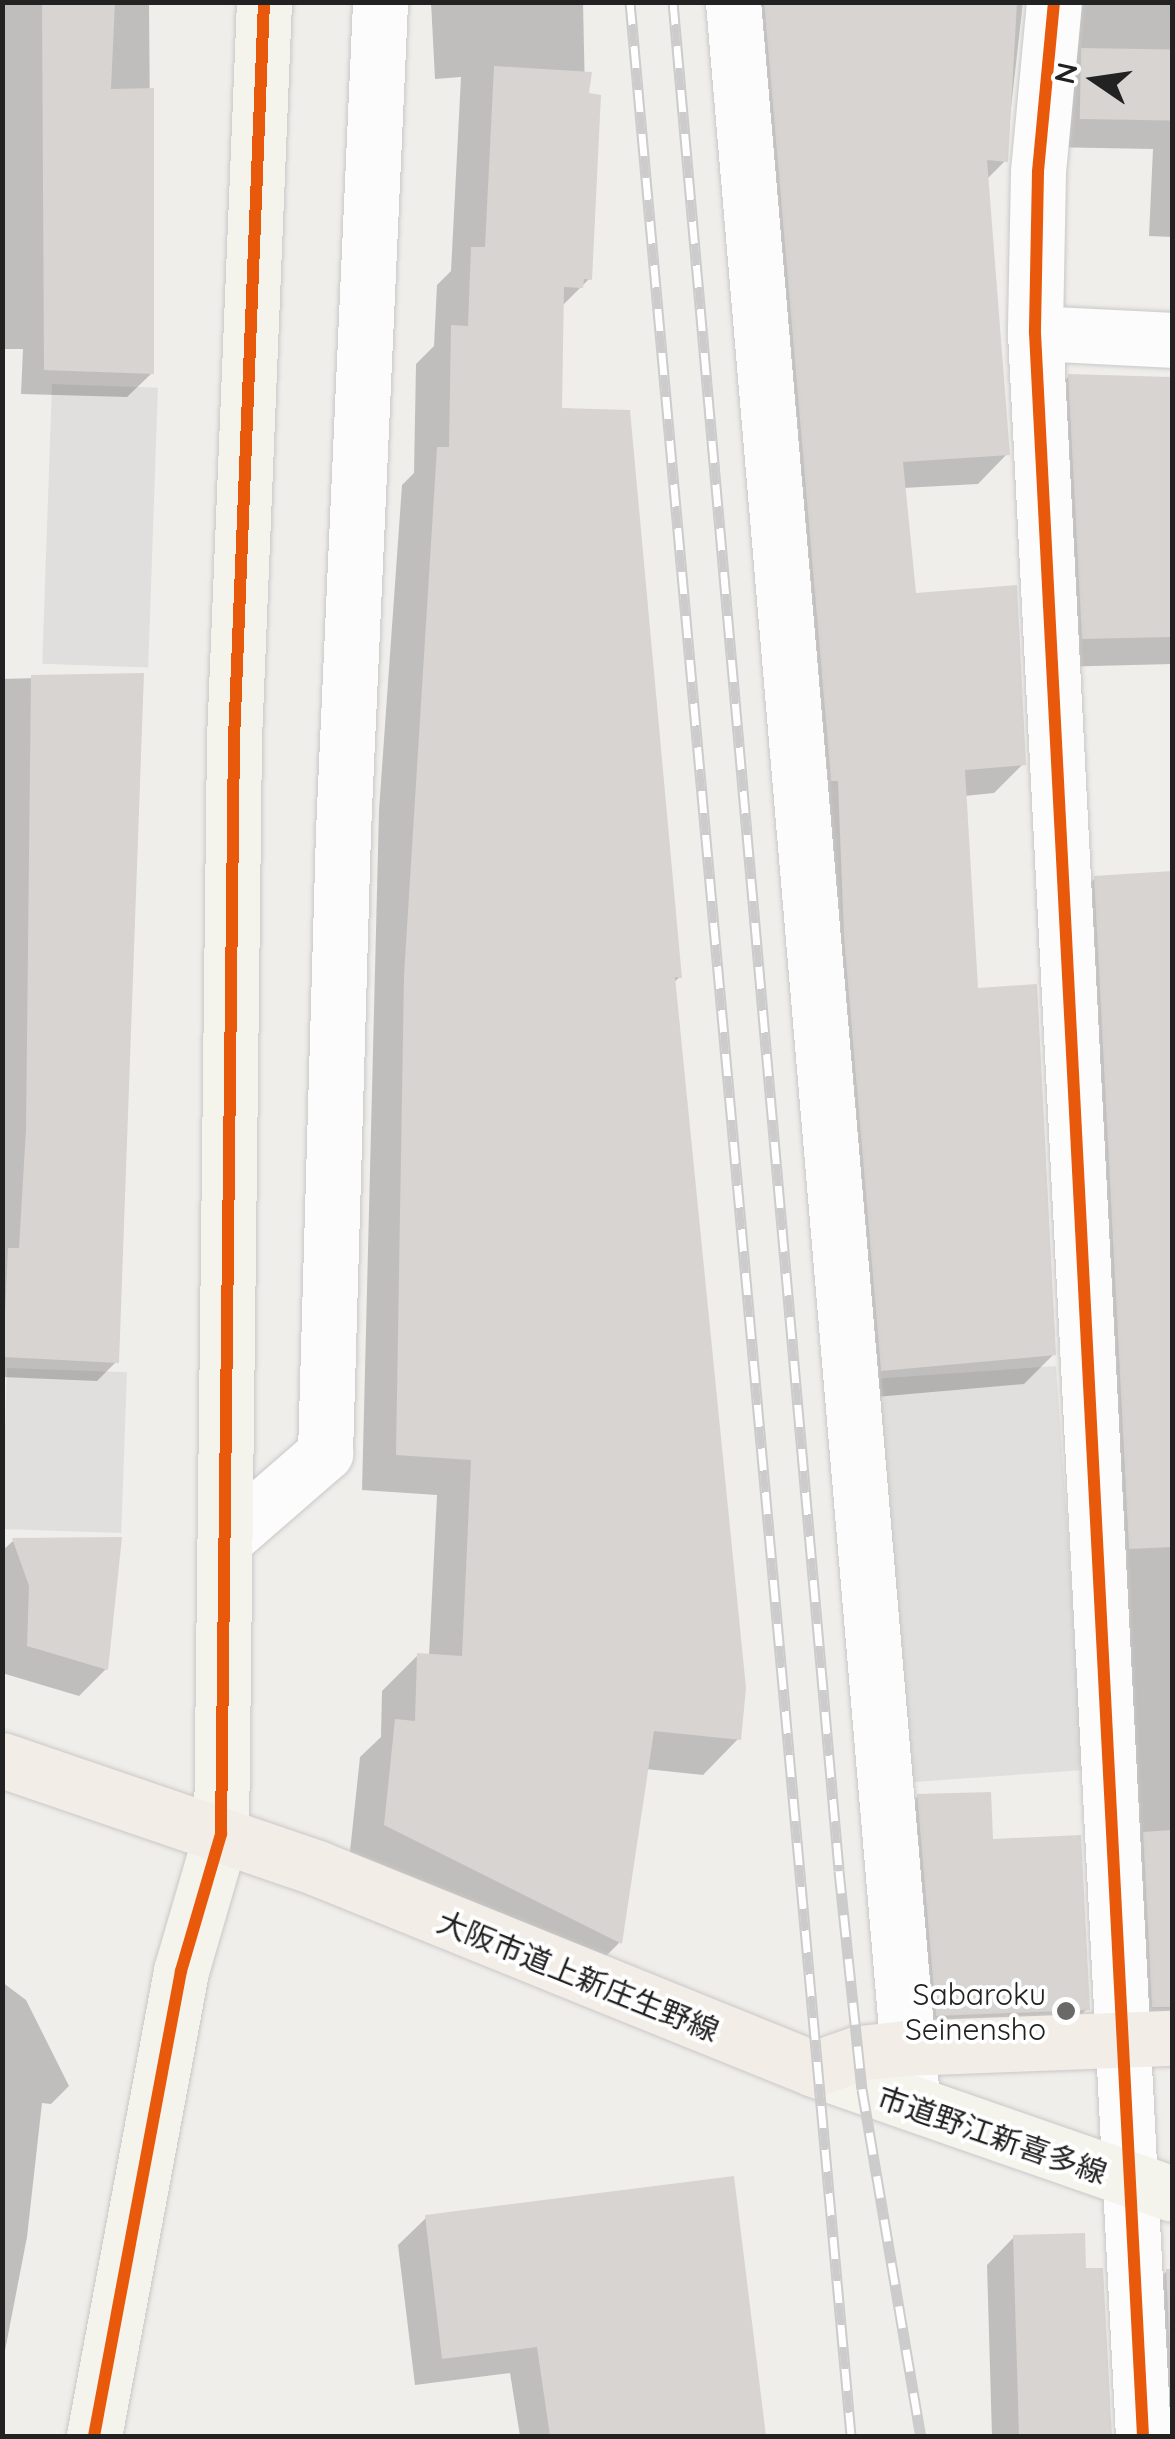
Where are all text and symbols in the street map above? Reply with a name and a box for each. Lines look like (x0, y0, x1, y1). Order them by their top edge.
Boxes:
north arrow (1045, 30, 1145, 130)
text: N (1046, 59, 1085, 87)
street label: 大阪市道上新庄生野線 (432, 1903, 724, 2049)
place label: Sabaroku Seinensho (905, 1976, 1046, 2046)
marker: Sabaroku Seinensho (1055, 2000, 1077, 2022)
street label: 市道野江新喜多線 (873, 2079, 1111, 2191)

